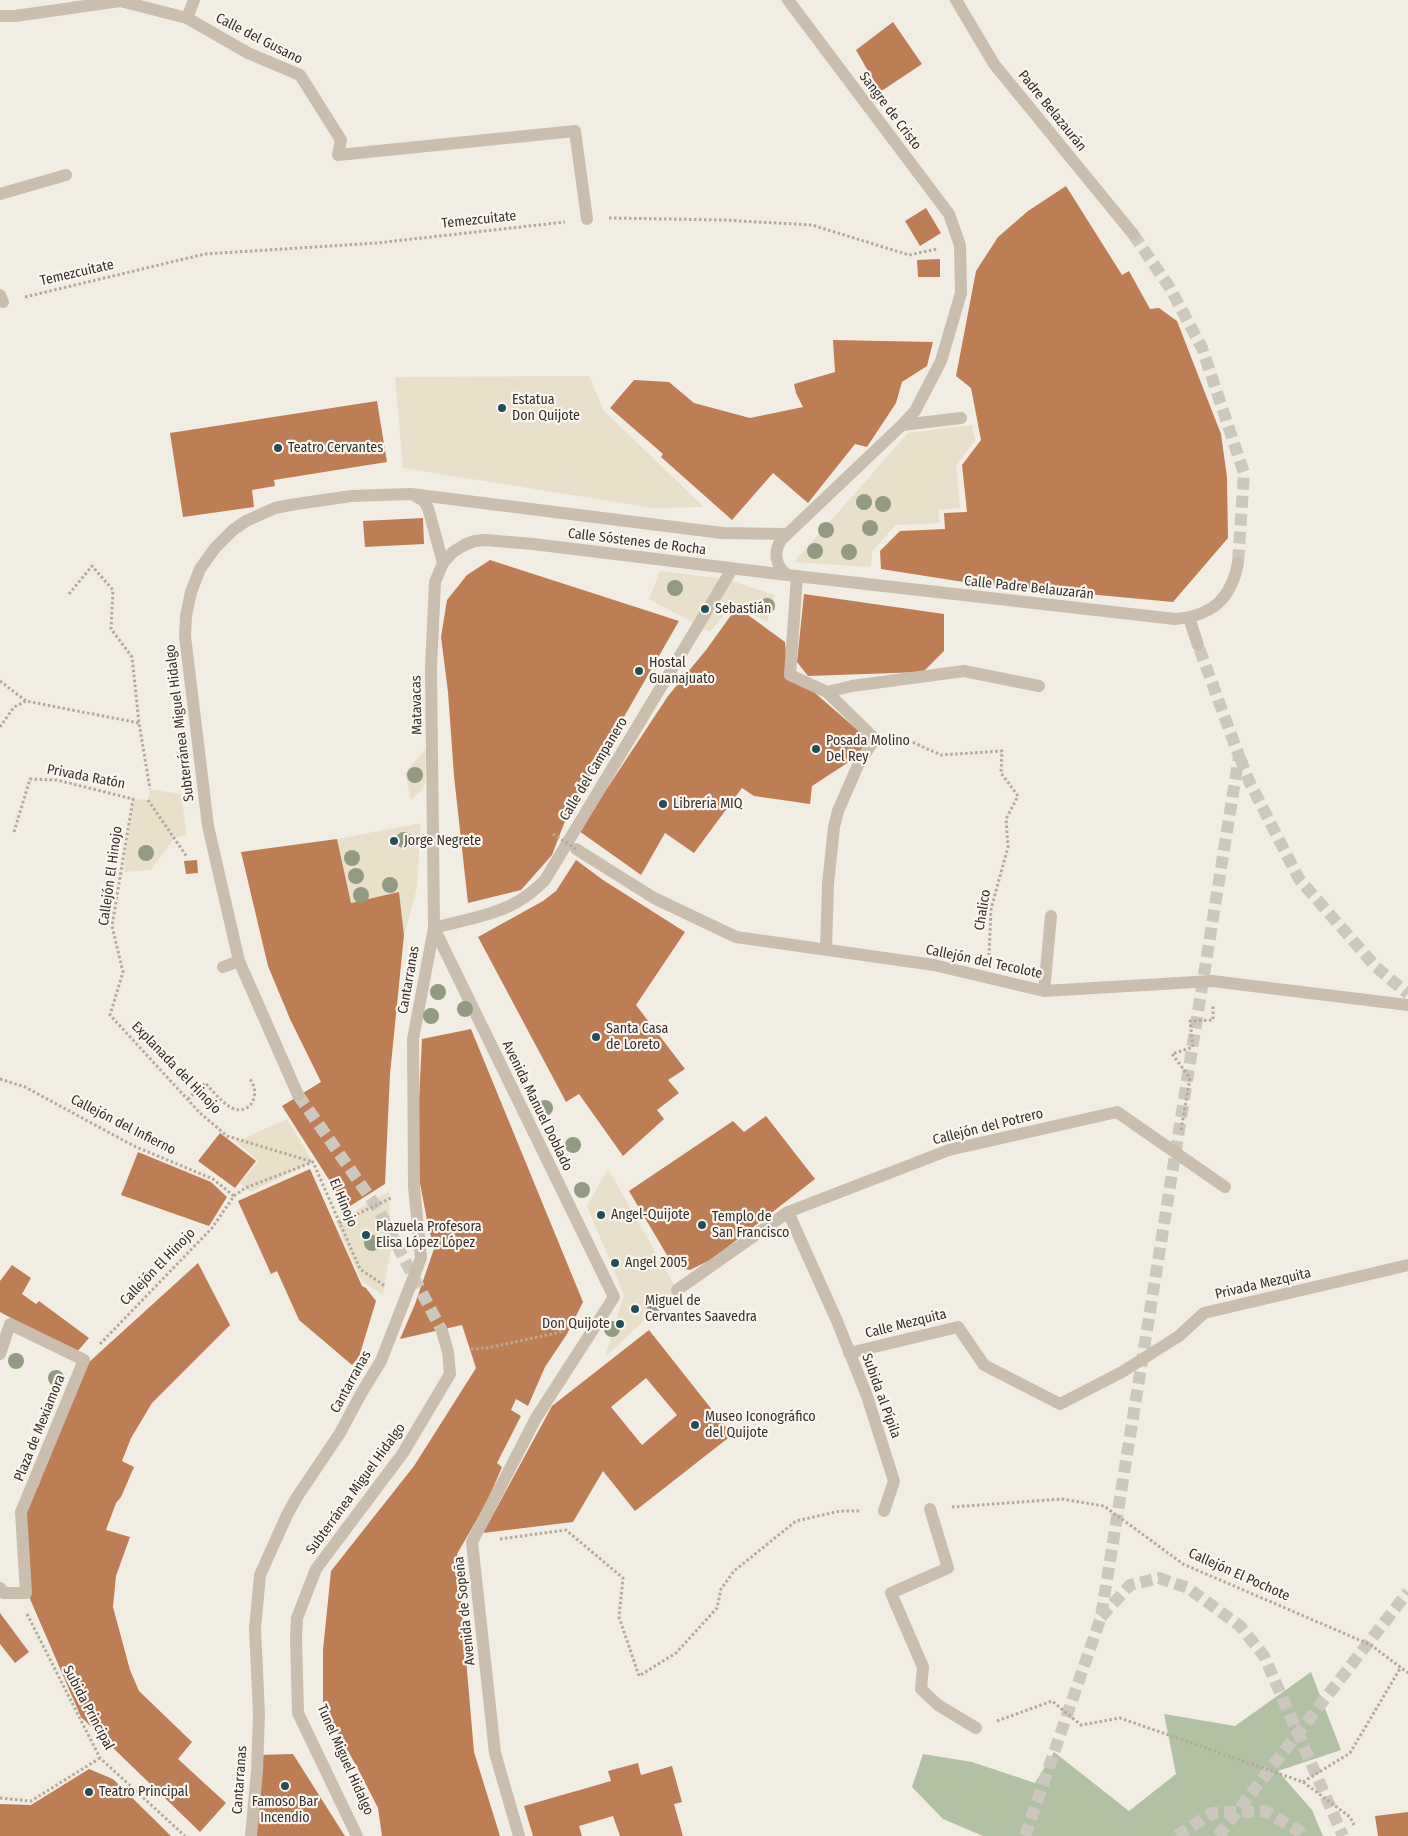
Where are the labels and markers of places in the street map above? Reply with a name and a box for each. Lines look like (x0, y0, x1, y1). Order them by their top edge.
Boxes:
place label: Estatua Don Quijote (512, 392, 580, 424)
marker: Estatua Don Quijote (496, 402, 508, 414)
place label: Teatro Cervantes (288, 440, 383, 456)
marker: Teatro Cervantes (272, 442, 284, 454)
place label: Sebastián (715, 601, 771, 617)
marker: Sebastián (699, 603, 711, 615)
place label: Hostal Guanajuato (649, 655, 715, 688)
marker: Hostal Guanajuato (633, 665, 645, 677)
place label: Posada Molino Del Rey (826, 733, 910, 766)
marker: Posada Molino Del Rey (810, 743, 822, 755)
place label: Librería MIQ (673, 796, 743, 812)
marker: Librería MIQ (657, 798, 669, 810)
place label: Jorge Negrete (404, 833, 481, 849)
marker: Jorge Negrete (388, 835, 400, 847)
place label: Santa Casa de Loreto (606, 1021, 668, 1054)
marker: Santa Casa de Loreto (590, 1031, 602, 1043)
place label: Angel-Quijote (611, 1207, 690, 1223)
marker: Angel-Quijote (595, 1209, 607, 1221)
place label: Templo de San Francisco (712, 1209, 789, 1242)
place label: Plazuela Profesora Elisa López López (376, 1219, 482, 1252)
marker: Templo de San Francisco (696, 1219, 708, 1231)
marker: Plazuela Profesora Elisa López López (360, 1229, 372, 1241)
place label: Angel 2005 (625, 1255, 687, 1271)
marker: Angel 2005 (609, 1257, 621, 1269)
place label: Miguel de Cervantes Saavedra (645, 1293, 757, 1325)
marker: Miguel de Cervantes Saavedra (629, 1303, 641, 1315)
place label: Don Quijote (542, 1316, 610, 1332)
marker: Don Quijote (614, 1318, 626, 1330)
place label: Museo Iconográfico del Quijote (705, 1409, 816, 1441)
marker: Museo Iconográfico del Quijote (689, 1419, 701, 1431)
marker: Famoso Bar Incendio (279, 1780, 291, 1792)
place label: Teatro Principal (99, 1784, 188, 1800)
marker: Teatro Principal (83, 1786, 95, 1798)
place label: Famoso Bar Incendio (252, 1794, 318, 1826)

